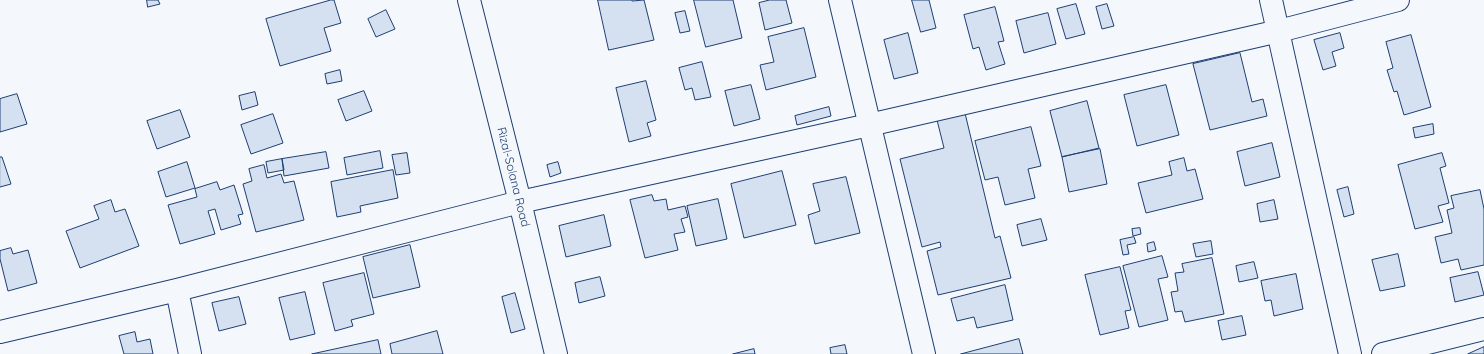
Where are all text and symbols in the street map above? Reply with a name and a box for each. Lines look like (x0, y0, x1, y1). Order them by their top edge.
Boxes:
street label: Rizal-Solana Road (494, 126, 532, 228)

